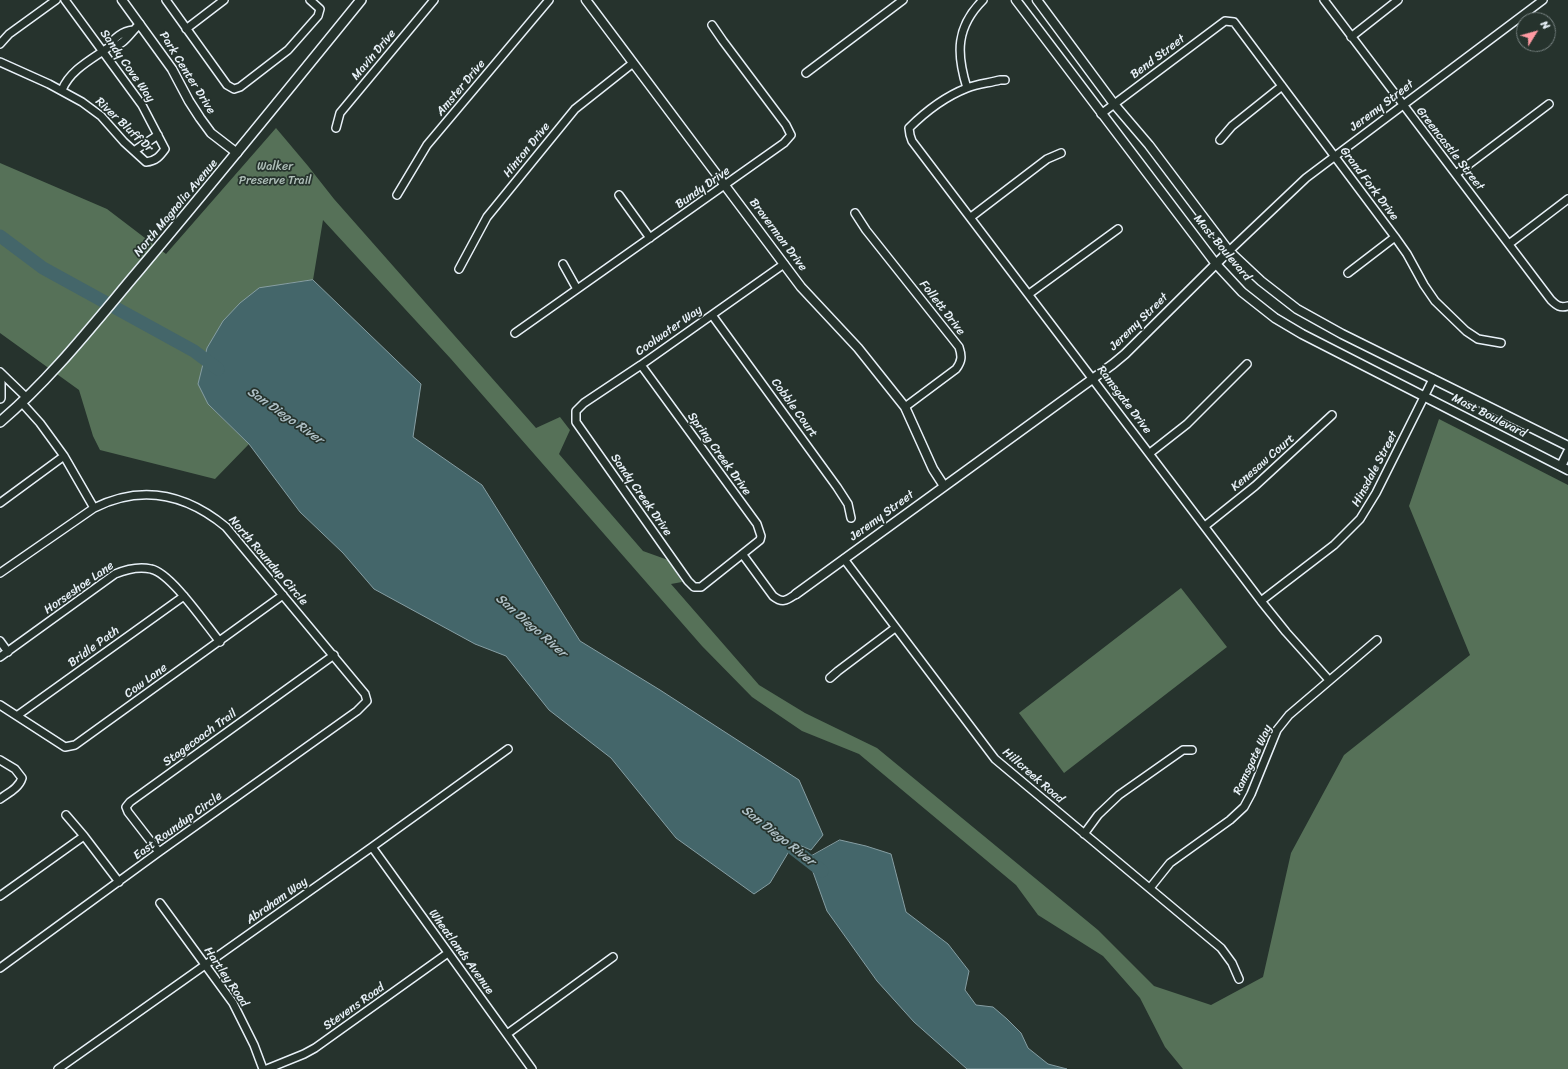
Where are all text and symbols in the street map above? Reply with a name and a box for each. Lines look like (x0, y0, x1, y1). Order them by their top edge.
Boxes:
north arrow (1516, 12, 1556, 52)
text: N (1535, 16, 1555, 34)
street label: Sandy Cove Way (97, 27, 157, 105)
street label: Mavin Drive (349, 27, 399, 83)
street label: Park Center Drive (156, 29, 218, 117)
street label: Bend Street (1128, 32, 1188, 82)
street label: Amster Drive (433, 57, 489, 119)
street label: Jeremy Street (1347, 77, 1417, 135)
street label: River Bluff Dr (92, 95, 156, 155)
street label: Greencastle Street (1413, 105, 1487, 193)
street label: Hinton Drive (501, 120, 553, 180)
street label: Grand Fork Drive (1337, 144, 1401, 224)
street label: North Magnolia Avenue (131, 156, 221, 260)
park label: Walker Preserve Trail (239, 160, 311, 188)
street label: Bundy Drive (673, 164, 733, 212)
street label: Braverman Drive (746, 196, 810, 274)
street label: Mast Boulevard (1190, 212, 1254, 284)
street label: Follett Drive (916, 278, 968, 338)
street label: Jeremy Street (1107, 290, 1171, 354)
street label: Coolwater Way (633, 303, 705, 359)
street label: Ramsgate Drive (1094, 363, 1154, 437)
street label: Cobble Court (768, 376, 820, 440)
water label: San Diego River (244, 384, 326, 448)
street label: Mast Boulevard (1449, 391, 1529, 441)
street label: Spring Creek Drive (684, 410, 754, 498)
street label: Hinsdale Street (1349, 429, 1401, 509)
street label: Kenesaw Court (1228, 432, 1298, 494)
street label: Sandy Creek Drive (607, 451, 675, 539)
street label: Jeremy Street (847, 488, 917, 544)
street label: North Roundup Circle (225, 513, 311, 609)
street label: Horseshoe Lane (41, 559, 117, 617)
water label: San Diego River (492, 591, 570, 661)
street label: Bridle Path (66, 624, 122, 670)
street label: Cow Lane (122, 661, 170, 701)
street label: Stagecoach Trail (160, 706, 240, 770)
street label: Ramsgate Way (1230, 723, 1276, 797)
street label: Hillcreek Road (999, 745, 1067, 807)
street label: East Roundup Circle (131, 789, 225, 863)
water label: San Diego River (738, 802, 818, 870)
street label: Abraham Way (244, 875, 310, 927)
street label: Wheatlands Avenue (425, 907, 497, 997)
street label: Hartley Road (201, 944, 251, 1010)
street label: Stevens Road (321, 981, 387, 1033)

